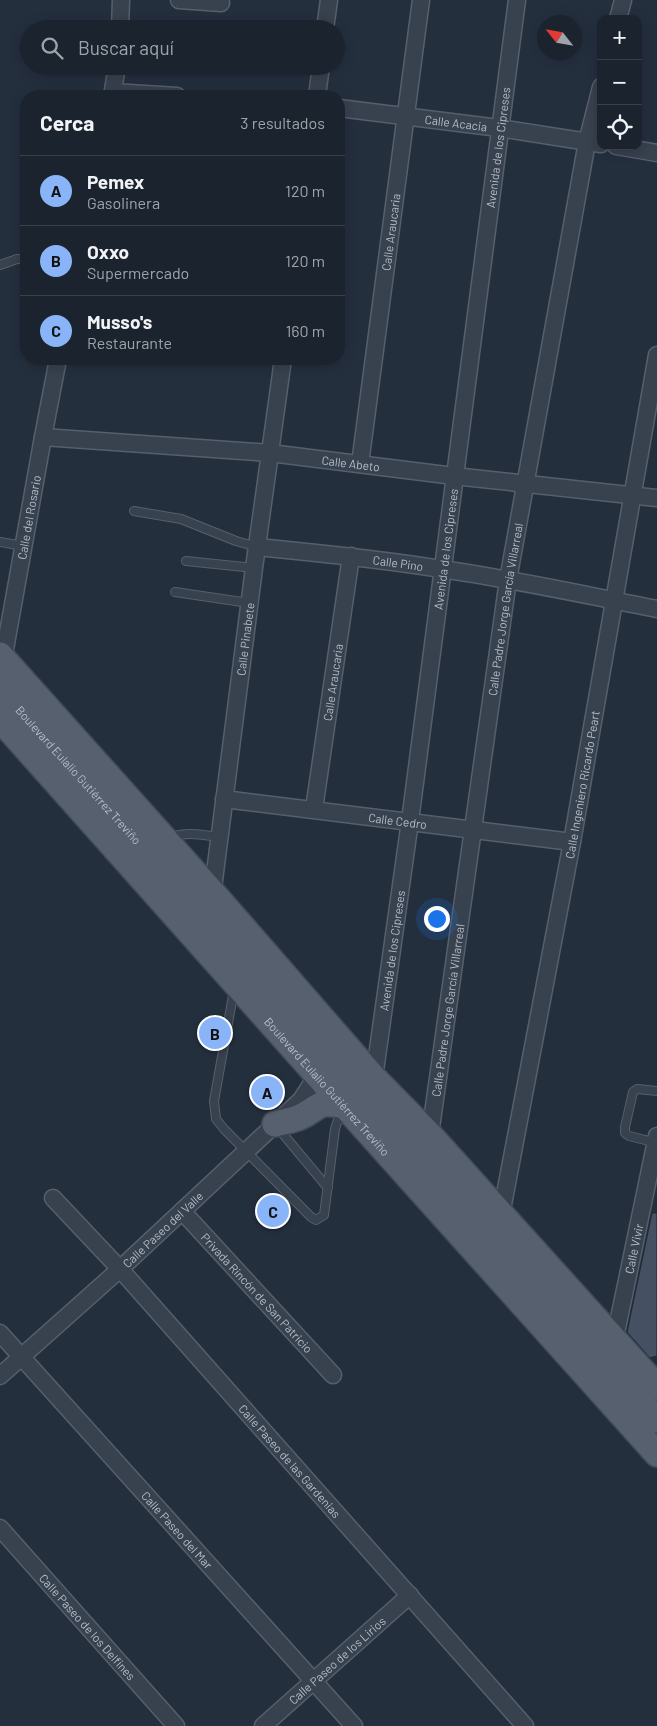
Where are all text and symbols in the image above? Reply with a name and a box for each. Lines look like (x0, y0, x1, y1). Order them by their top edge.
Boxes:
north arrow (537, 15, 582, 60)
map controls (597, 15, 642, 150)
button: + (597, 15, 642, 60)
search box (20, 20, 345, 75)
icon: search (38, 34, 66, 62)
text: Buscar aquí (78, 36, 174, 59)
button: − (597, 60, 642, 105)
street label: Avenida de los Cipreses (483, 86, 513, 209)
button: locate (597, 105, 642, 150)
text: Cerca (40, 110, 94, 135)
street label: Calle Acacia (424, 112, 488, 133)
text: 3 resultados (240, 113, 325, 132)
text: Pemex (87, 170, 144, 193)
text: A (51, 181, 61, 200)
text: 120 m (285, 181, 325, 200)
street label: Calle Araucaria (378, 192, 403, 272)
text: Gasolinera (87, 193, 160, 212)
text: Oxxo (87, 240, 129, 263)
text: B (51, 251, 61, 270)
text: 120 m (285, 251, 325, 270)
text: Supermercado (87, 263, 189, 282)
text: Musso's (87, 310, 152, 333)
text: C (51, 321, 61, 340)
text: 160 m (286, 321, 325, 340)
text: Restaurante (87, 333, 172, 352)
street label: Calle Abeto (321, 453, 381, 474)
street label: Calle del Rosario (14, 474, 43, 561)
street label: Avenida de los Cipreses (431, 488, 460, 610)
street label: Calle Padre Jorge García Villarreal (485, 522, 525, 696)
street label: Calle Pino (372, 552, 424, 573)
street label: Calle Pinabete (233, 602, 257, 677)
street label: Calle Araucaria (320, 643, 345, 722)
street label: Boulevard Eulalio Gutiérrez Treviño (13, 703, 144, 847)
street label: Calle Ingeniero Ricardo Peart (562, 709, 602, 860)
street label: Calle Cedro (368, 810, 428, 831)
street label: Avenida de los Cipreses (376, 889, 407, 1012)
your location (424, 906, 450, 932)
street label: Calle Padre Jorge García Villarreal (428, 923, 467, 1098)
pin: B (199, 1014, 231, 1052)
street label: Boulevard Eulalio Gutiérrez Treviño (262, 1014, 393, 1158)
pin: A (251, 1073, 283, 1111)
street label: Calle Paseo del Valle (119, 1188, 206, 1270)
pin: C (257, 1192, 289, 1230)
street label: Calle Vivir (621, 1222, 646, 1275)
street label: Privada Rincón de San Patricio (199, 1230, 316, 1355)
street label: Calle Paseo de las Gardenias (236, 1401, 344, 1521)
street label: Calle Paseo del Mar (139, 1488, 216, 1572)
street label: Calle Paseo de los Delfines (37, 1571, 139, 1683)
street label: Calle Paseo de los Lirios (286, 1613, 388, 1707)

